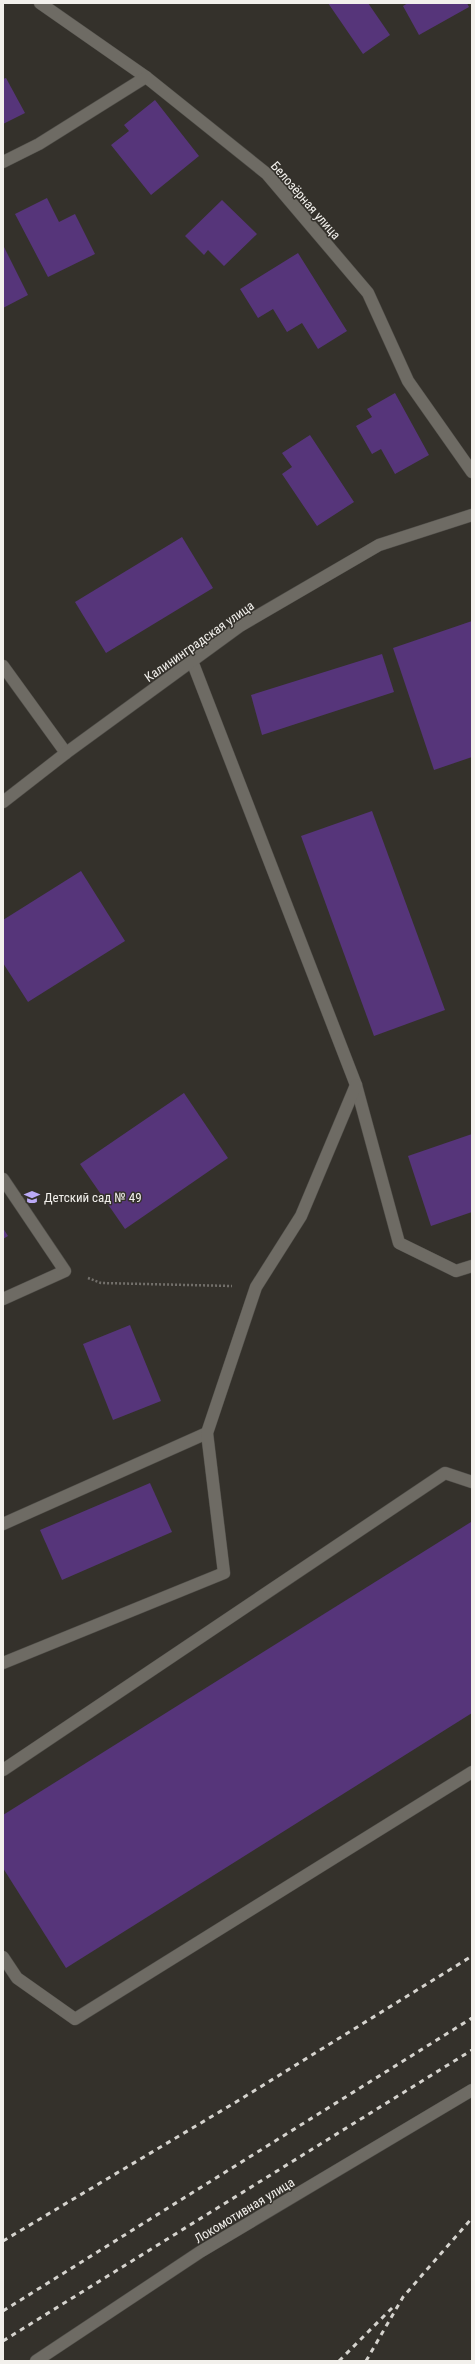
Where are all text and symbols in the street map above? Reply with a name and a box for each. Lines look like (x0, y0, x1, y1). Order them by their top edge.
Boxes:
street label: Белозёрная улица (268, 158, 344, 242)
street label: Калининградская улица (142, 598, 257, 685)
school or university icon: Детский сад № 49 (23, 1188, 41, 1206)
place label: Детский сад № 49 (44, 1190, 142, 1205)
street label: Локомотивная улица (191, 2175, 297, 2246)

